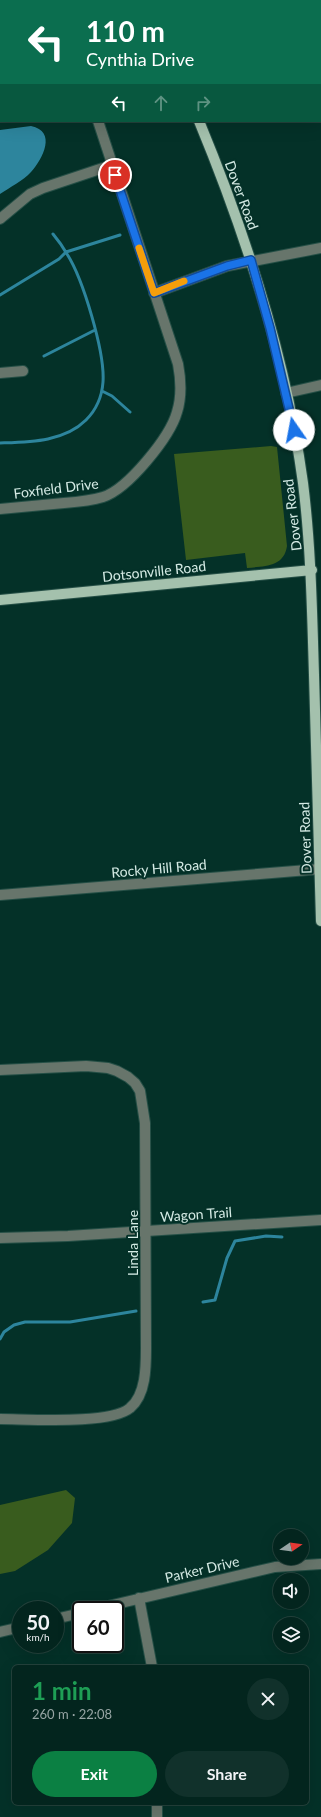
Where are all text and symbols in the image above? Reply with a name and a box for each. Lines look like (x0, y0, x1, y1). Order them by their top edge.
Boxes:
text: 110 m (86, 14, 165, 48)
icon: left (20, 16, 72, 68)
text: Cynthia Drive (86, 48, 194, 70)
icon: left (108, 92, 130, 114)
icon: ahead (150, 92, 172, 114)
icon: right (192, 92, 214, 114)
pin (98, 158, 132, 192)
street label: Dover Road (222, 158, 262, 232)
icon: arrive (104, 164, 126, 186)
position arrow (273, 409, 315, 451)
street label: Foxfield Drive (13, 474, 99, 502)
street label: Dover Road (279, 478, 305, 552)
street label: Dotsonville Road (101, 557, 207, 585)
street label: Dover Road (295, 802, 315, 874)
street label: Rocky Hill Road (111, 855, 207, 881)
street label: Wagon Trail (159, 1203, 233, 1225)
street label: Linda Lane (124, 1210, 141, 1276)
north arrow (273, 1529, 309, 1565)
map controls (273, 1529, 309, 1653)
street label: Parker Drive (163, 1552, 241, 1586)
button: sound (273, 1573, 309, 1609)
speed limit sign: 60 (72, 1601, 124, 1653)
text: 50 (26, 1610, 50, 1634)
button: layers (273, 1617, 309, 1653)
text: km/h (26, 1631, 50, 1643)
text: 1 min (32, 1676, 92, 1705)
button: close (247, 1678, 289, 1720)
text: 260 m · 22:08 (32, 1706, 112, 1722)
button: Exit (32, 1751, 157, 1797)
button: Share (165, 1751, 289, 1797)

